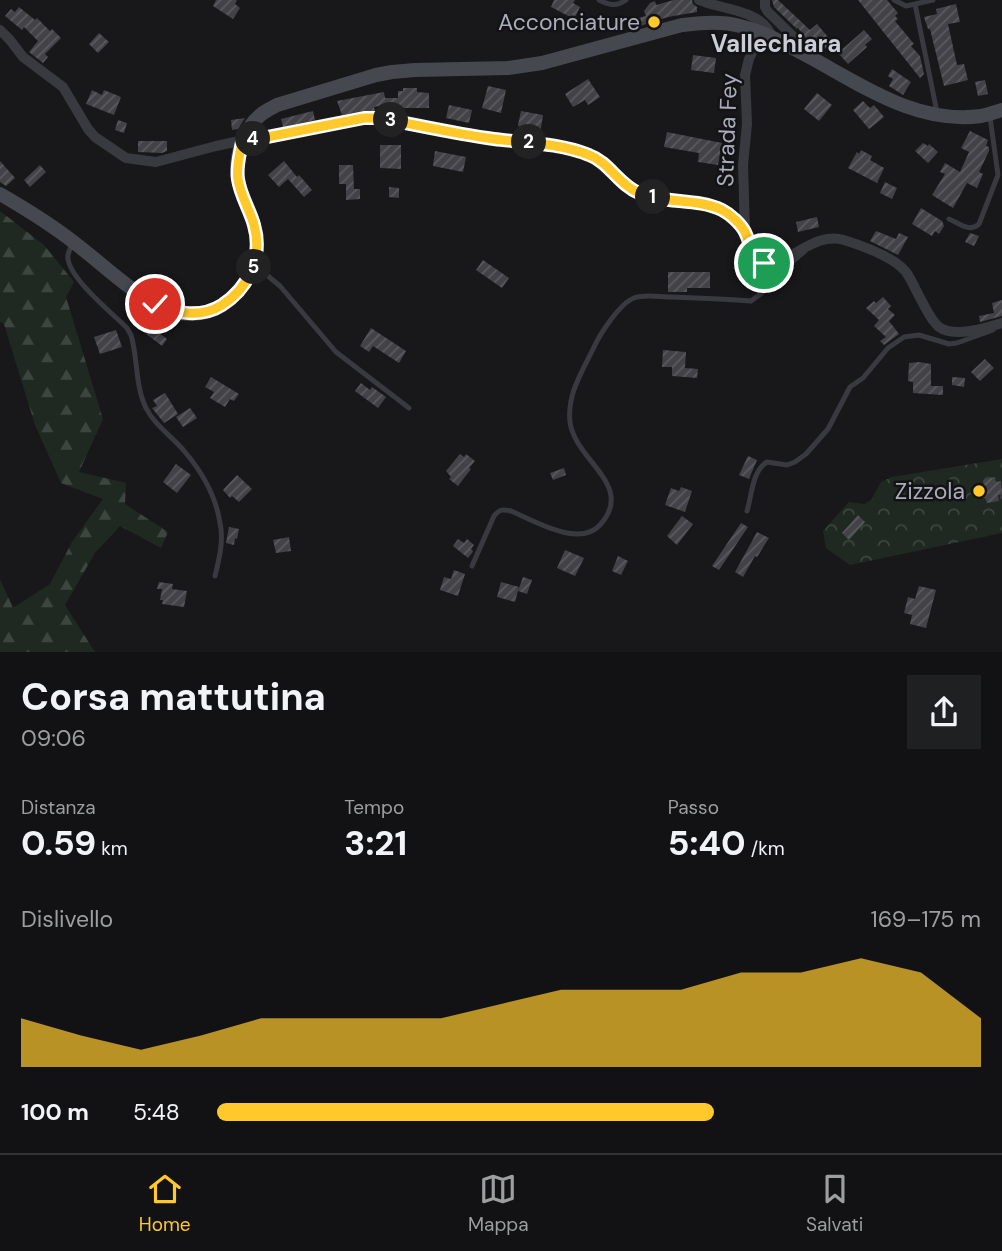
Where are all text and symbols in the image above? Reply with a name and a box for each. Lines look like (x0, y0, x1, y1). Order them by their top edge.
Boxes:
place label: Acconciature (498, 7, 640, 37)
marker: Acconciature (646, 14, 662, 30)
district label: Vallechiara (711, 28, 841, 59)
street label: Strada Fey (710, 72, 744, 187)
pin: 3 (374, 102, 408, 138)
text: 3 (385, 107, 396, 132)
pin: 4 (236, 122, 270, 156)
pin: 2 (512, 124, 546, 160)
text: 4 (246, 126, 259, 151)
text: 2 (523, 129, 534, 154)
pin: 1 (636, 180, 670, 214)
text: 1 (649, 184, 656, 209)
pin (734, 233, 794, 293)
icon: arrive (745, 244, 783, 282)
pin: 5 (236, 250, 272, 284)
text: 5 (248, 254, 259, 279)
pin (125, 274, 185, 334)
icon: check (136, 285, 174, 323)
place label: Zizzola (895, 476, 965, 506)
marker: Zizzola (971, 483, 987, 499)
text: Corsa mattutina (21, 672, 326, 722)
button: share (907, 675, 981, 749)
text: 09:06 (21, 723, 86, 753)
text: Distanza (21, 795, 95, 820)
text: Tempo (344, 795, 404, 820)
text: Passo (668, 795, 719, 820)
text: 0.59 (21, 820, 96, 866)
text: 3:21 (344, 820, 407, 866)
text: 5:40 (668, 820, 746, 866)
text: km (96, 836, 128, 861)
text: /km (746, 836, 785, 861)
text: Dislivello (21, 904, 113, 934)
text: 169–175 m (871, 904, 981, 934)
text: 100 m (21, 1097, 89, 1127)
text: 5:48 (133, 1097, 180, 1127)
tab: Home (139, 1170, 191, 1237)
tab: Mappa (468, 1170, 529, 1237)
tab: Salvati (806, 1170, 863, 1237)

